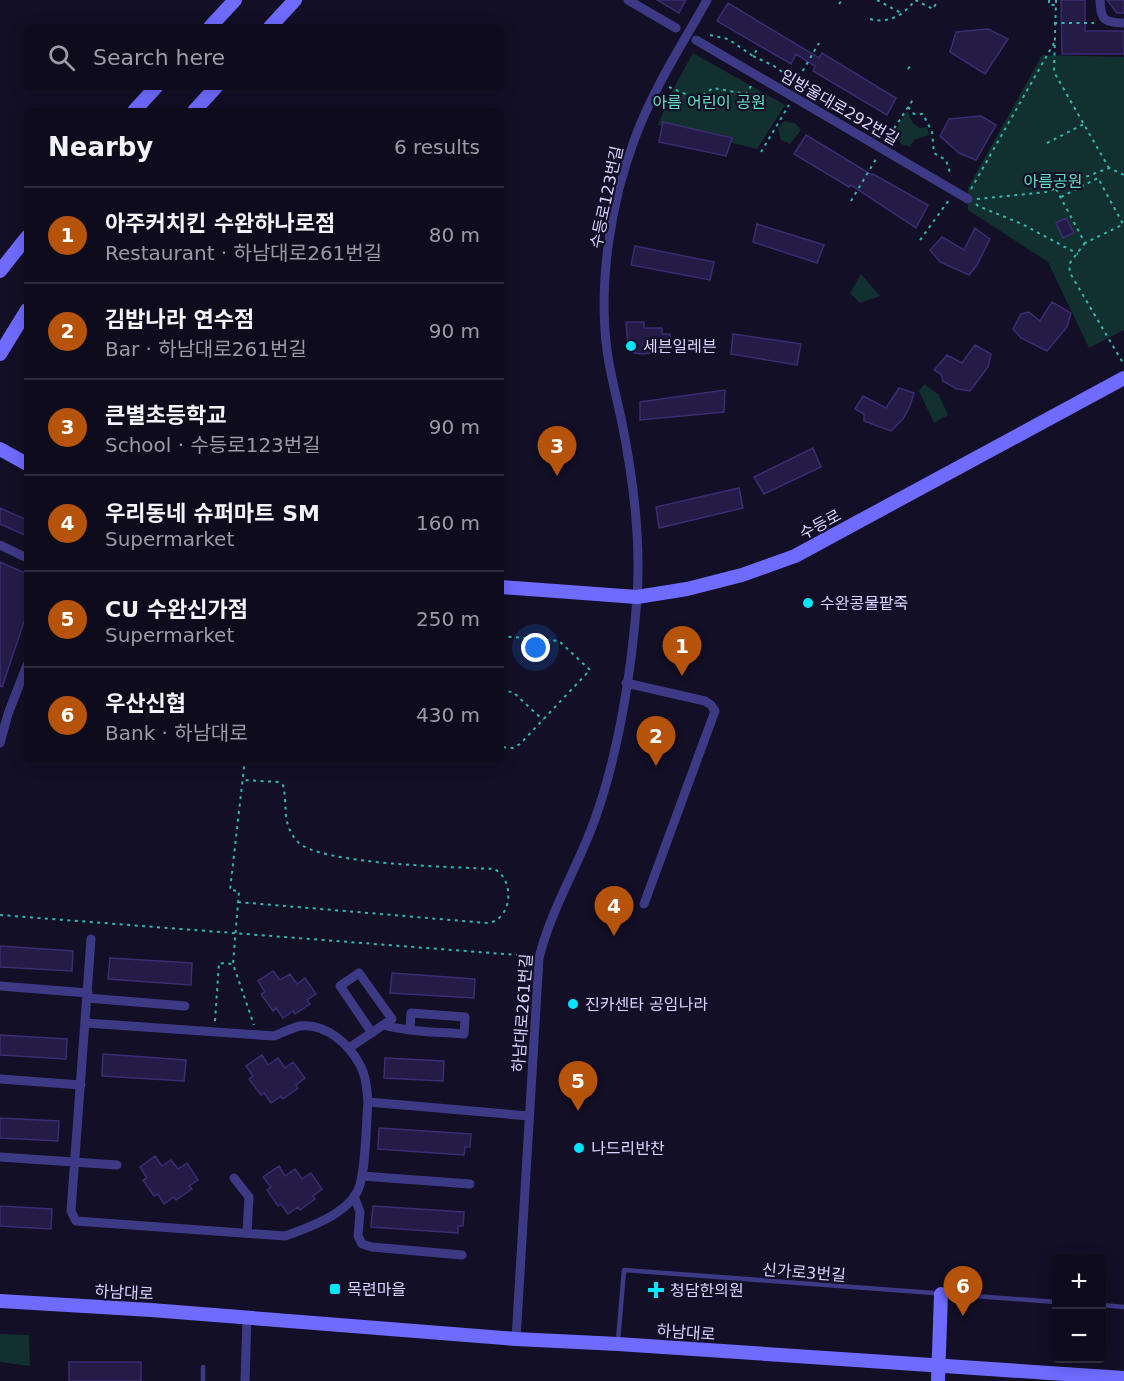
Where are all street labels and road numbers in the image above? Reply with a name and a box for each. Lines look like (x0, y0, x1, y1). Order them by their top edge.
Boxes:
street label: 임방울대로292번길 (777, 66, 902, 149)
street label: 수등로123번길 (586, 144, 627, 250)
street label: 수등로 (796, 506, 844, 543)
street label: 하남대로261번길 (509, 953, 536, 1073)
street label: 신가로3번길 (762, 1260, 846, 1285)
street label: 하남대로 (94, 1281, 154, 1304)
street label: 하남대로 (656, 1321, 716, 1344)

